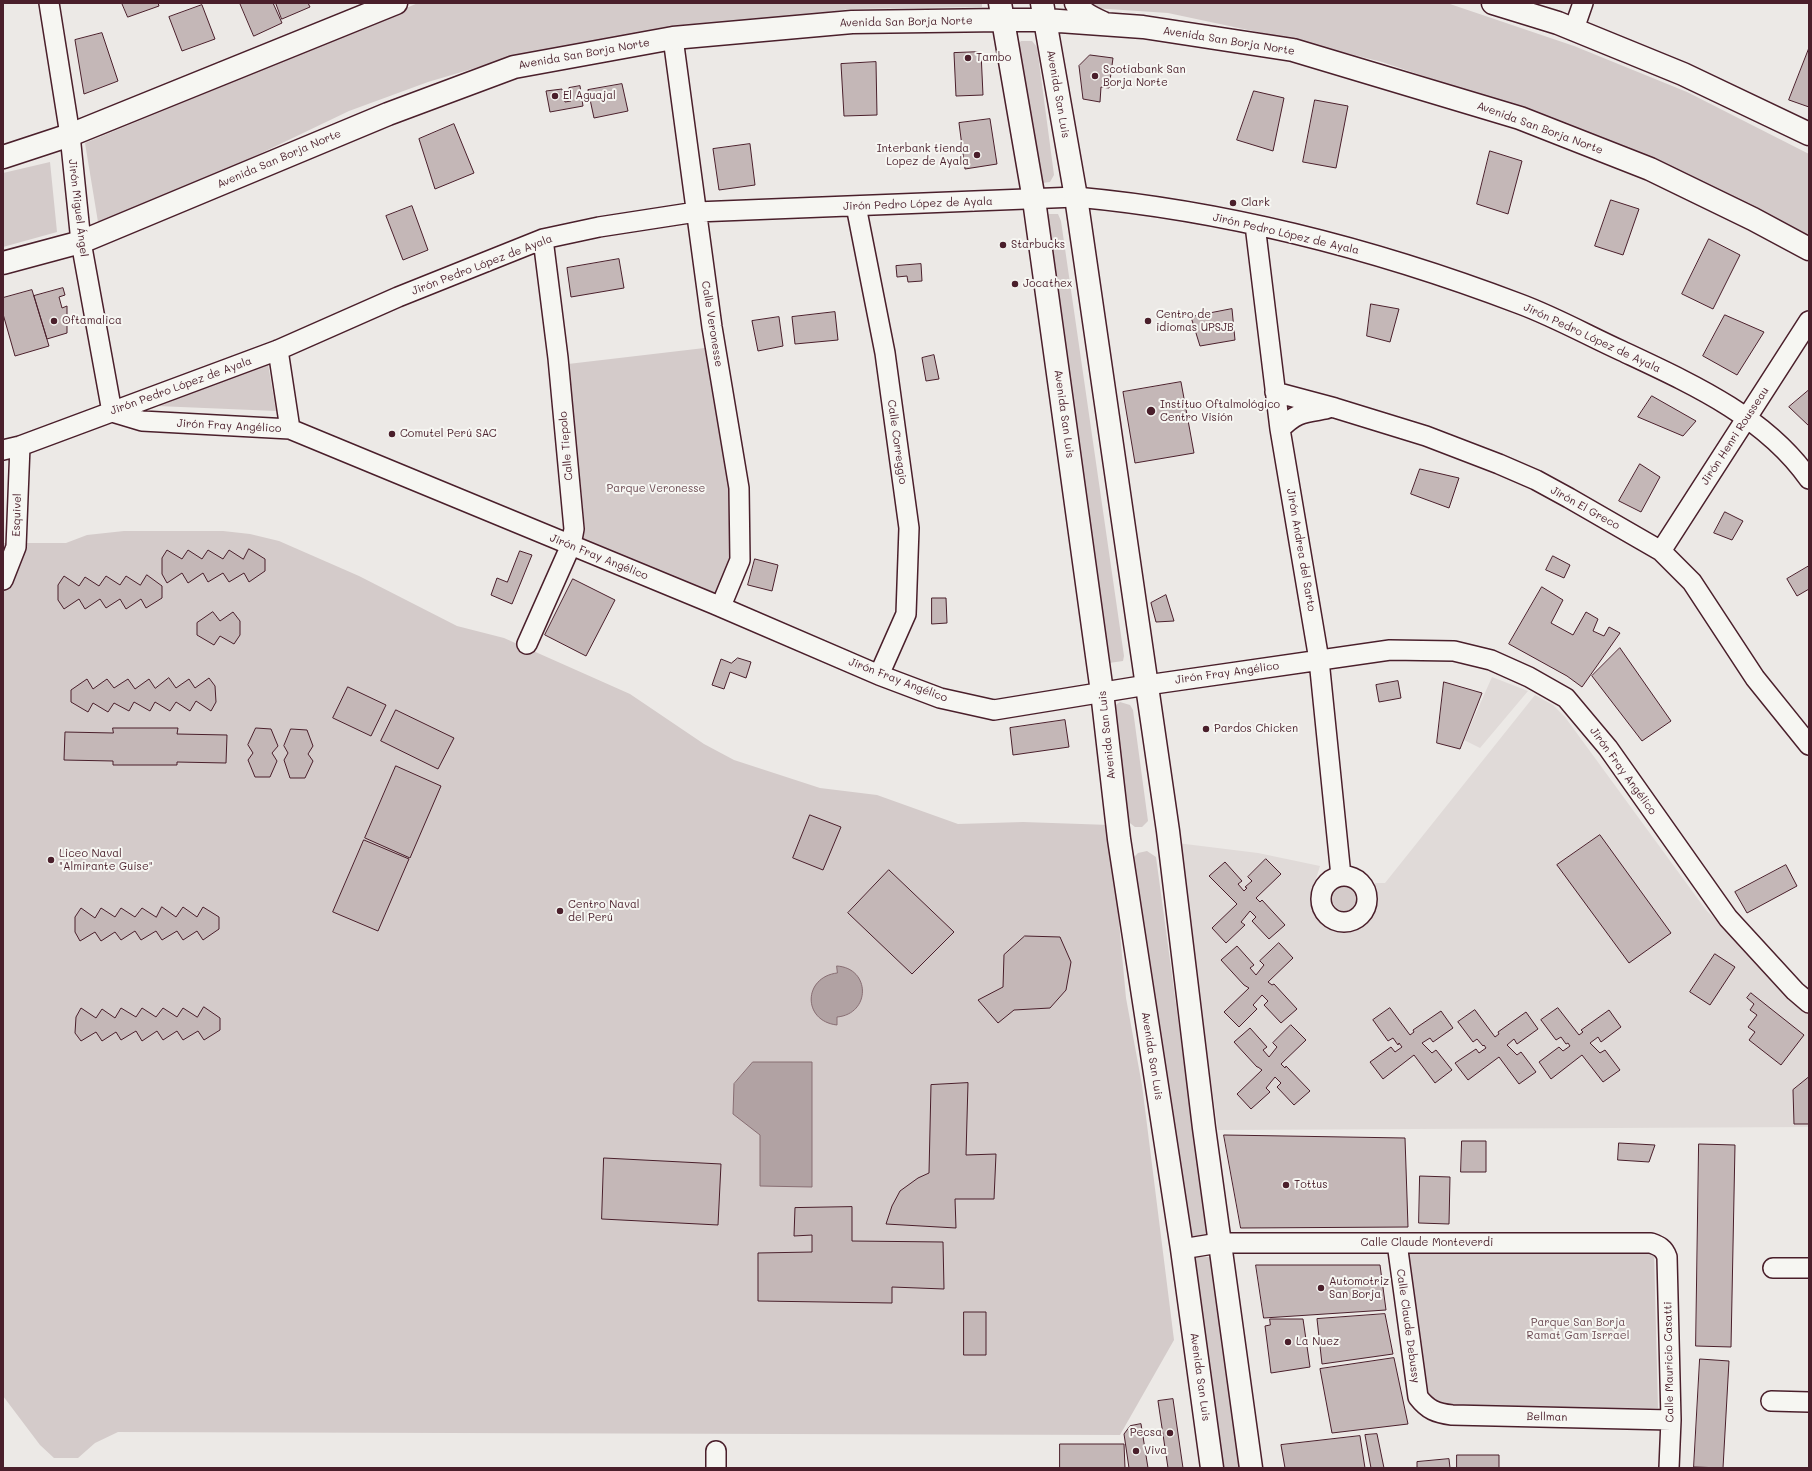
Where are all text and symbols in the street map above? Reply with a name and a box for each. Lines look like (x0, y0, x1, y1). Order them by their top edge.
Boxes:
street label: Avenida San Borja Norte (839, 14, 973, 30)
street label: Avenida San Borja Norte (1162, 24, 1296, 58)
street label: Avenida San Borja Norte (517, 36, 651, 72)
street label: Avenida San Luis (1044, 49, 1072, 139)
place label: Tambo (976, 51, 1011, 65)
marker: Tambo (963, 53, 973, 63)
place label: Scotiabank San Borja Norte (1103, 63, 1186, 89)
marker: Scotiabank San Borja Norte (1090, 71, 1100, 81)
place label: El Aguajal (563, 89, 616, 103)
marker: El Aguajal (550, 91, 560, 101)
street label: Avenida San Borja Norte (1475, 99, 1605, 157)
street label: Avenida San Borja Norte (215, 127, 343, 191)
place label: Interbank tienda Lopez de Ayala (877, 142, 969, 168)
marker: Interbank tienda Lopez de Ayala (972, 150, 982, 160)
street label: Jirón Miguel Ángel (65, 158, 91, 258)
street label: Jirón Pedro López de Ayala (843, 195, 993, 213)
place label: Clark (1241, 196, 1270, 210)
marker: Clark (1228, 198, 1238, 208)
street label: Jirón Pedro López de Ayala (1212, 211, 1360, 257)
street label: Jirón Pedro López de Ayala (410, 232, 554, 298)
place label: Starbucks (1011, 238, 1065, 252)
marker: Starbucks (998, 240, 1008, 250)
place label: Jocathex (1023, 277, 1072, 291)
marker: Jocathex (1010, 279, 1020, 289)
street label: Calle Veronesse (699, 280, 725, 368)
street label: Jirón Pedro López de Ayala (1521, 300, 1663, 376)
place label: Centro de idiomas UPSJB (1156, 308, 1234, 334)
place label: Oftamalica (62, 314, 122, 328)
marker: Oftamalica (49, 316, 59, 326)
marker: Centro de idiomas UPSJB (1143, 316, 1153, 326)
street label: Jirón Pedro López de Ayala (108, 354, 254, 418)
street label: Avenida San Luis (1051, 369, 1077, 459)
street label: Jirón Henri Rousseau (1698, 385, 1772, 487)
place label: Instituo Oftalmológico Centro Visión (1160, 398, 1280, 424)
street label: Calle Correggio (885, 399, 909, 485)
marker: Instituo Oftalmológico Centro Visión (1145, 405, 1157, 417)
street label: Calle Tiepolo (556, 411, 576, 481)
street label: Jirón Fray Angélico (176, 417, 282, 435)
place label: Comutel Perú SAC (400, 427, 497, 441)
marker: Comutel Perú SAC (387, 429, 397, 439)
park label: Parque Veronesse (607, 482, 705, 496)
street label: Jirón El Greco (1548, 484, 1622, 532)
street label: Jirón Andrea del Sarto (1284, 488, 1318, 612)
street label: Esquivel (10, 493, 24, 537)
street label: Jirón Fray Angélico (548, 531, 650, 583)
street label: Jirón Fray Angélico (847, 655, 949, 705)
street label: Jirón Fray Angélico (1174, 659, 1280, 687)
street label: Avenida San Luis (1096, 690, 1118, 780)
place label: Pardos Chicken (1214, 722, 1298, 736)
marker: Pardos Chicken (1201, 724, 1211, 734)
street label: Jirón Fray Angélico (1587, 725, 1659, 817)
place label: Liceo Naval "Almirante Guise" (59, 847, 153, 873)
marker: Liceo Naval "Almirante Guise" (46, 855, 56, 865)
place label: Centro Naval del Perú (568, 898, 640, 924)
marker: Centro Naval del Perú (555, 906, 565, 916)
street label: Avenida San Luis (1139, 1011, 1165, 1101)
place label: Tottus (1294, 1178, 1328, 1192)
marker: Tottus (1281, 1180, 1291, 1190)
street label: Calle Claude Monteverdi (1361, 1236, 1493, 1250)
street label: Calle Claude Debussy (1393, 1268, 1423, 1384)
place label: Automotriz San Borja (1329, 1275, 1389, 1301)
marker: Automotriz San Borja (1316, 1283, 1326, 1293)
street label: Calle Mauricio Casatti (1661, 1301, 1677, 1423)
park label: Parque San Borja Ramat Gam Isrrael (1527, 1316, 1629, 1342)
street label: Avenida San Luis (1187, 1332, 1213, 1422)
place label: La Nuez (1296, 1335, 1339, 1349)
marker: La Nuez (1283, 1337, 1293, 1347)
street label: Bellman (1526, 1410, 1568, 1424)
place label: Pecsa (1130, 1426, 1162, 1440)
marker: Pecsa (1165, 1428, 1175, 1438)
place label: Viva (1144, 1444, 1167, 1458)
marker: Viva (1131, 1446, 1141, 1456)

